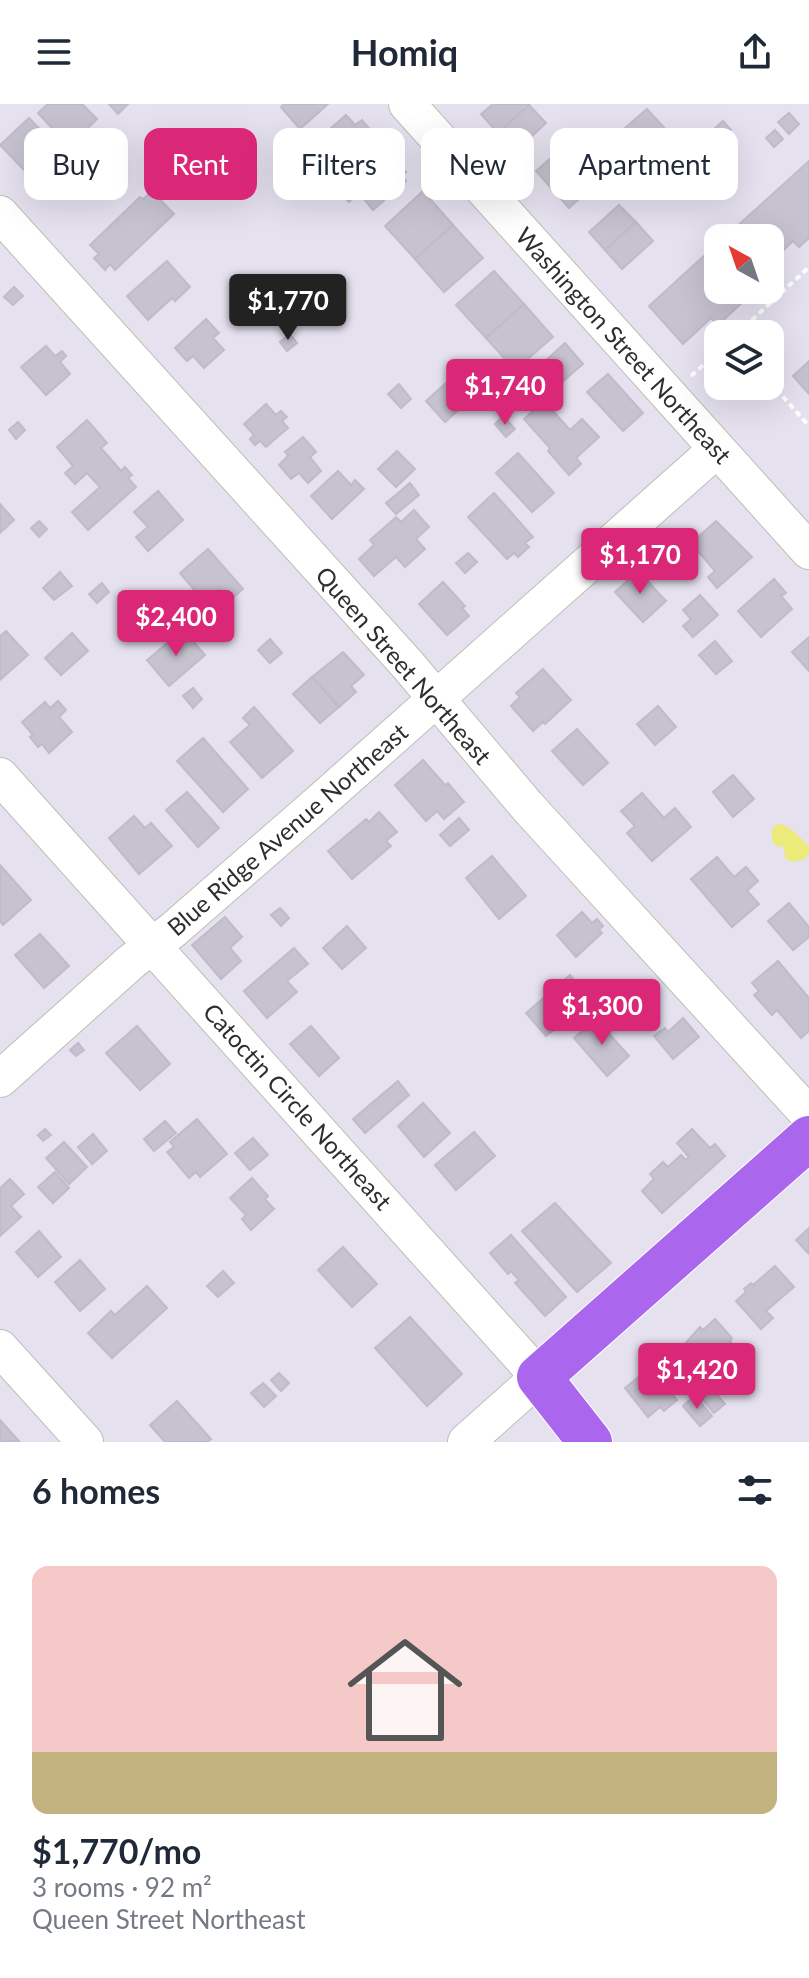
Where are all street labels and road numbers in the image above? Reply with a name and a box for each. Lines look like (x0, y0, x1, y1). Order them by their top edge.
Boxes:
street label: Washington Street Northeast (510, 221, 738, 469)
street label: Queen Street Northeast (310, 560, 498, 770)
street label: Blue Ridge Avenue Northeast (161, 716, 413, 941)
street label: Catoctin Circle Northeast (198, 997, 399, 1215)

